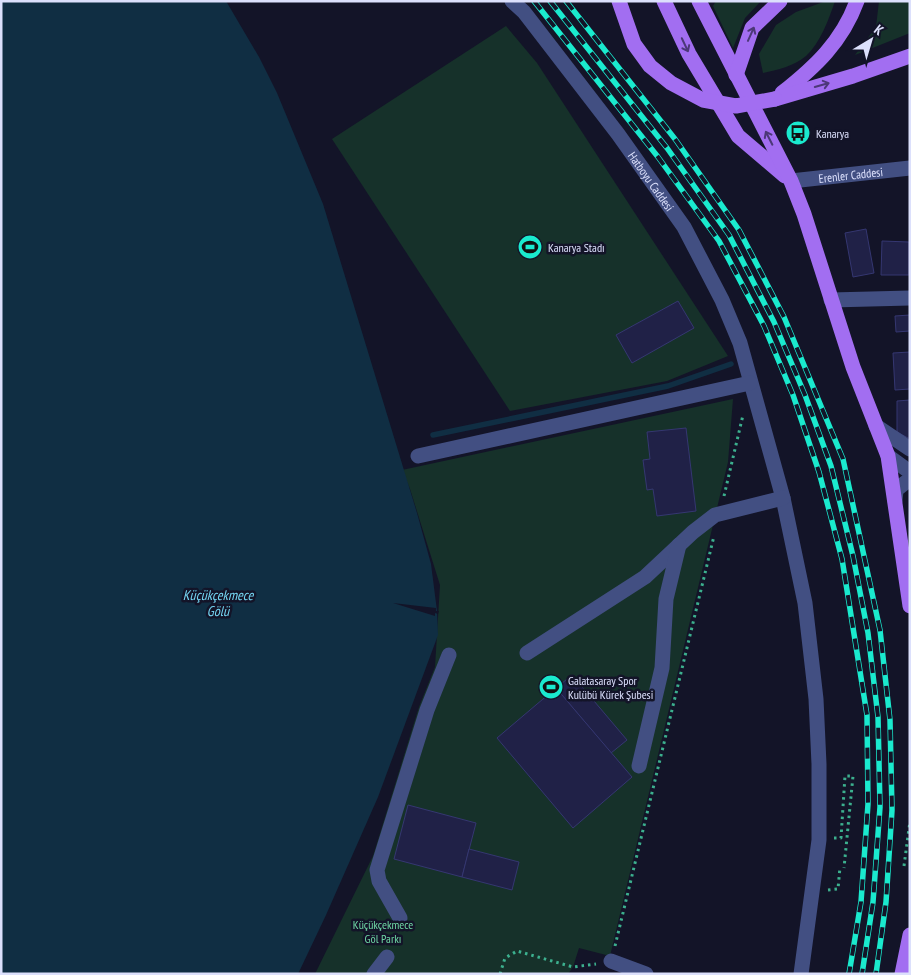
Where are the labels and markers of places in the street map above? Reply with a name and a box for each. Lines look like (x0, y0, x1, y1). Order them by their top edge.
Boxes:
bus stop icon: Kanarya (785, 120, 811, 146)
place label: Kanarya (816, 126, 849, 141)
sports icon: Kanarya Stadı (517, 234, 543, 260)
place label: Kanarya Stadı (548, 240, 605, 255)
place label: Galatasaray Spor Kulübü Kürek Şubesi (568, 673, 653, 702)
sports icon: Galatasaray Spor Kulübü Kürek Şubesi (538, 674, 564, 700)

